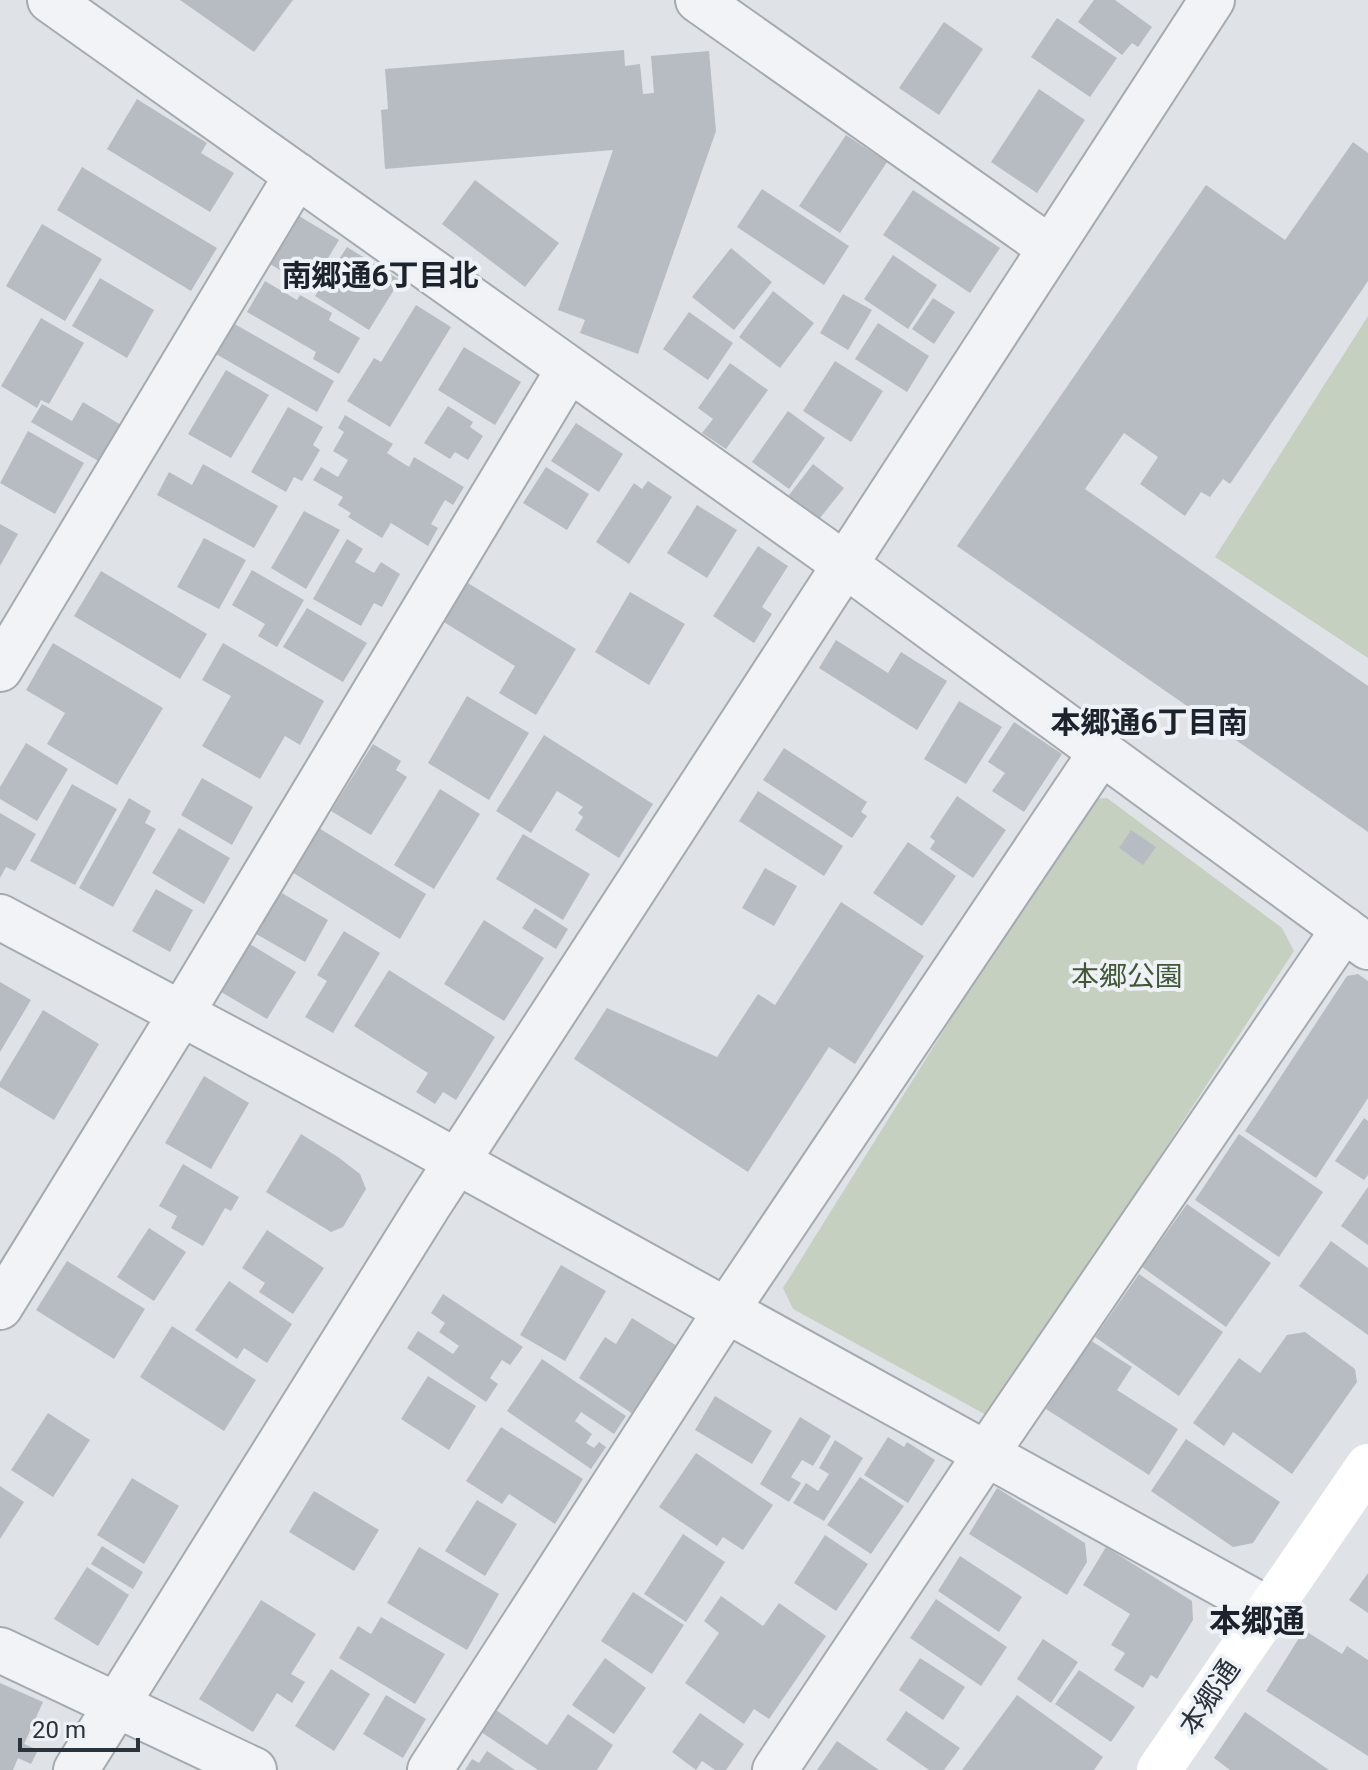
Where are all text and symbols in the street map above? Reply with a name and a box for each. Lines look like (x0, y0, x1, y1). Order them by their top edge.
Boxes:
district label: 南郷通6丁目北 (281, 258, 479, 293)
district label: 本郷通6丁目南 (1050, 705, 1248, 740)
park label: 本郷公園 (1071, 960, 1183, 993)
district label: 本郷通 (1209, 1602, 1305, 1640)
street label: 本郷通 (1172, 1653, 1247, 1741)
scale bar (20, 1702, 138, 1752)
text: 20 m (32, 1716, 86, 1744)

